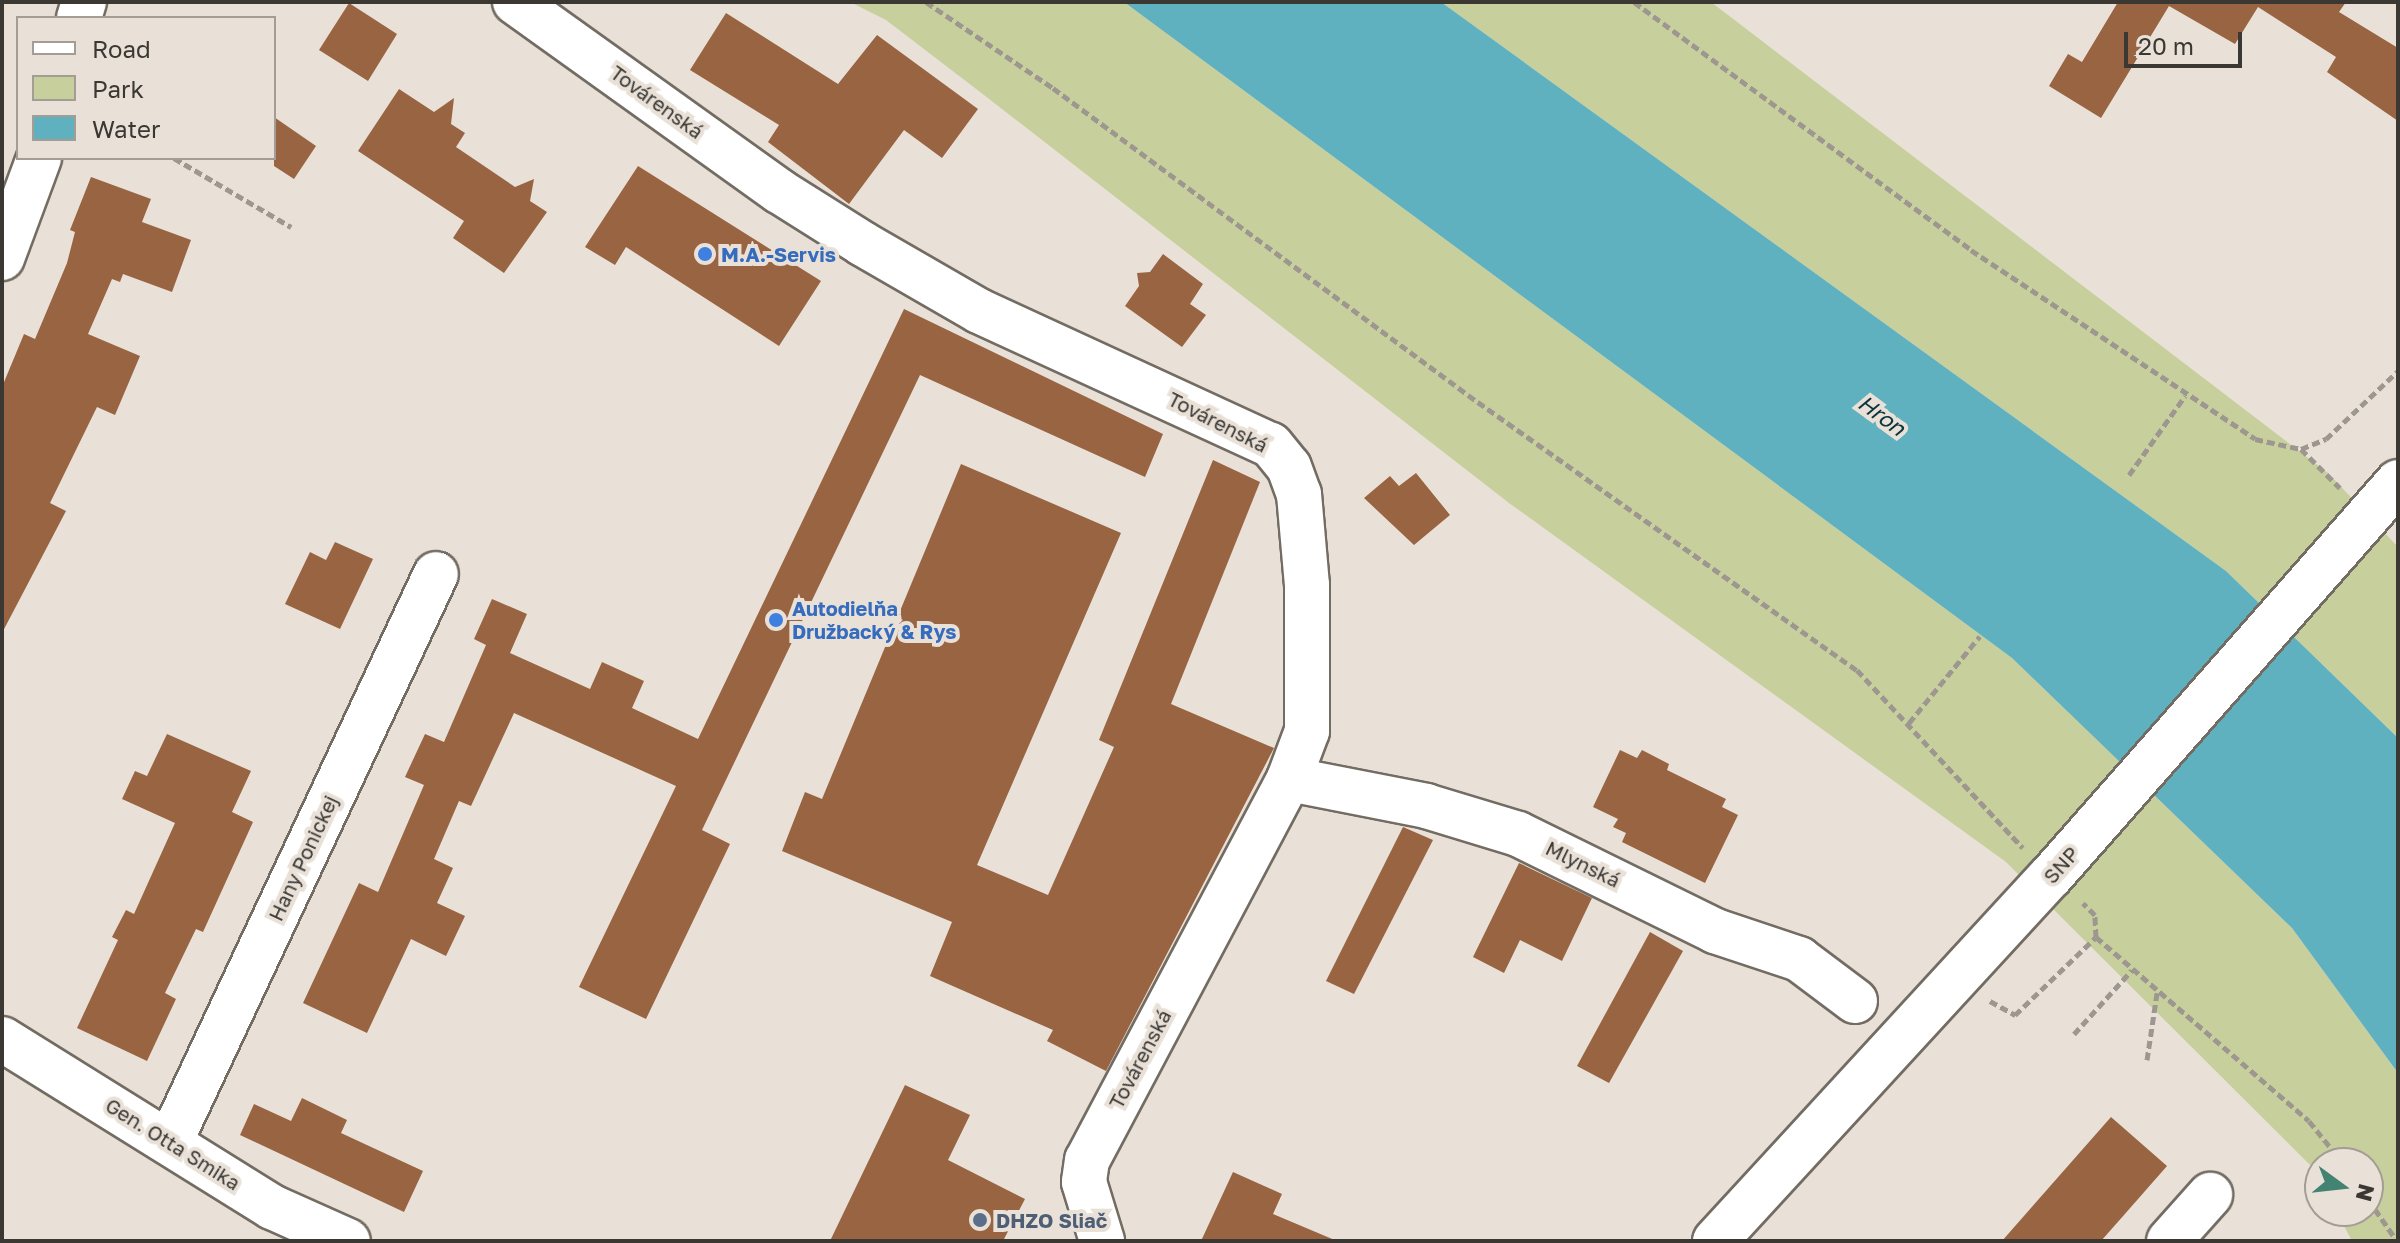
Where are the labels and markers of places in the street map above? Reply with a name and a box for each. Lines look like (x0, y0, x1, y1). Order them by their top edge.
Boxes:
place label: M.A.-Servis (721, 242, 836, 266)
marker: M.A.-Servis (696, 245, 714, 263)
place label: Autodielňa Družbacký & Rys (792, 596, 956, 643)
marker: Autodielňa Družbacký & Rys (767, 611, 785, 629)
place label: DHZO Sliač (996, 1208, 1107, 1232)
marker: DHZO Sliač (971, 1211, 989, 1229)

